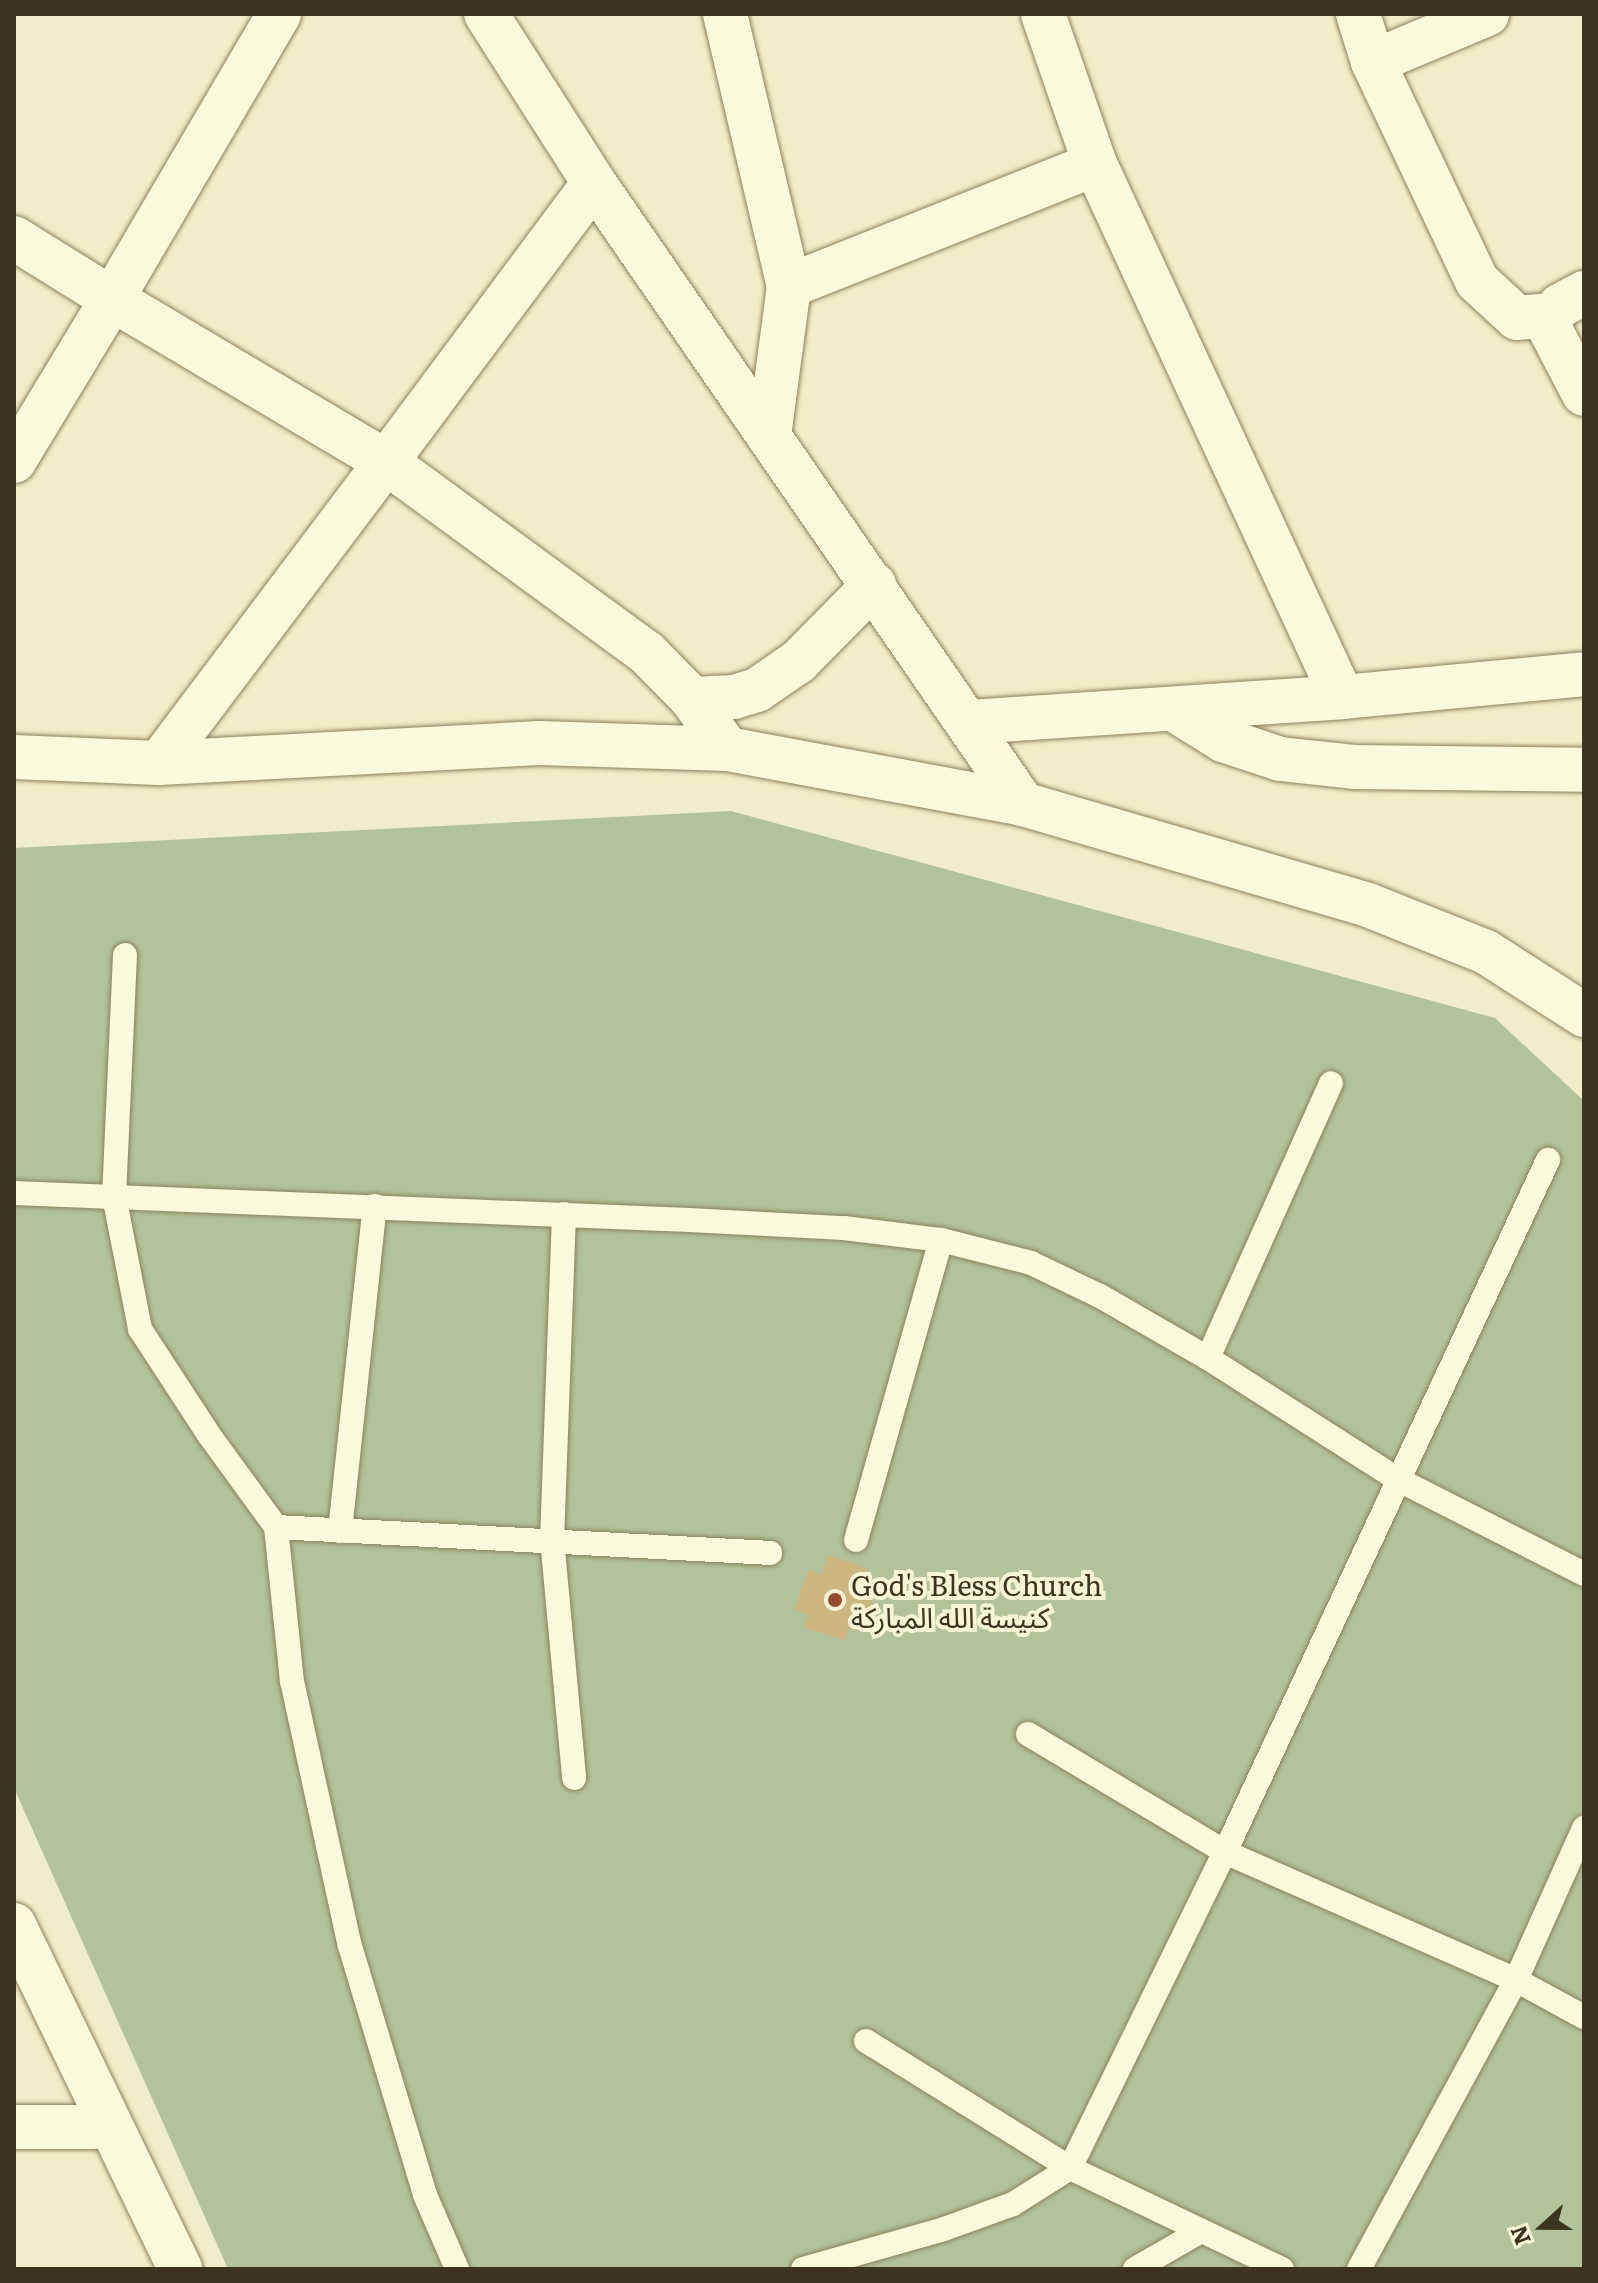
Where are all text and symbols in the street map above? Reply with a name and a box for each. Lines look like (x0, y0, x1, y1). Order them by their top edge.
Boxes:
place label: God's Bless Church كنيسة الله المباركة (851, 1567, 1102, 1633)
marker: God's Bless Church كنيسة الله المباركة (826, 1591, 844, 1609)
north arrow (1502, 2187, 1582, 2267)
text: N (1500, 2221, 1538, 2250)

